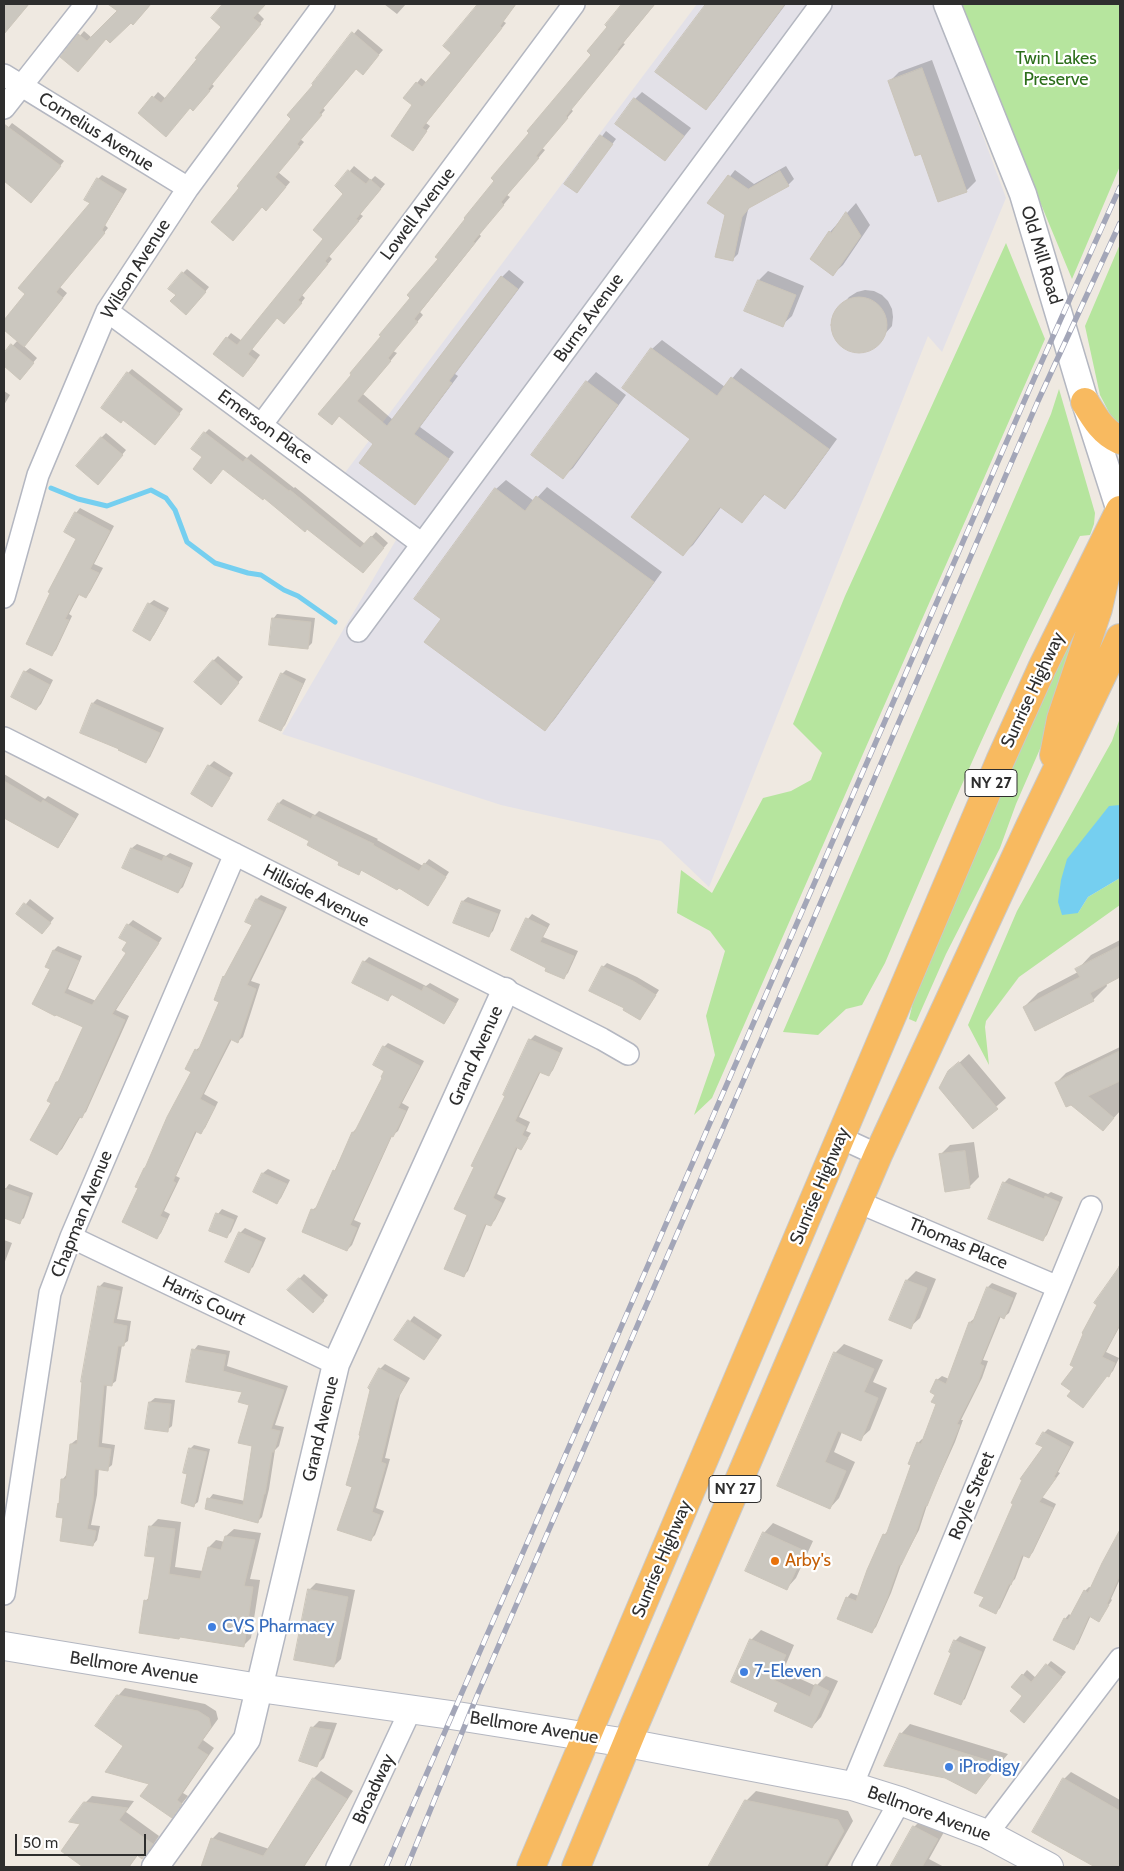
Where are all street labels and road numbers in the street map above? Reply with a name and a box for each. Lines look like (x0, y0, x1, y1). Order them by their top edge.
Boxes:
street label: Cornelius Avenue (34, 88, 158, 176)
street label: Lowell Avenue (376, 163, 460, 265)
street label: Old Mill Road (1016, 203, 1066, 307)
street label: Wilson Avenue (97, 215, 175, 323)
street label: Burns Avenue (550, 269, 628, 367)
street label: Emerson Place (213, 385, 317, 469)
street label: Sunrise Highway (997, 629, 1069, 751)
road number: NY 27 (965, 770, 1017, 796)
street label: Hillside Avenue (259, 860, 373, 932)
street label: Grand Avenue (444, 1003, 508, 1109)
street label: Sunrise Highway (786, 1124, 854, 1248)
street label: Chapman Avenue (47, 1147, 117, 1281)
street label: Thomas Place (905, 1213, 1011, 1275)
street label: Harris Court (159, 1272, 249, 1330)
street label: Grand Avenue (298, 1374, 344, 1484)
street label: Royle Street (945, 1449, 999, 1543)
road number: NY 27 (709, 1476, 761, 1502)
street label: Sunrise Highway (628, 1497, 696, 1621)
street label: Bellmore Avenue (68, 1647, 200, 1689)
street label: Bellmore Avenue (468, 1707, 600, 1749)
street label: Broadway (348, 1750, 400, 1828)
street label: Bellmore Avenue (864, 1782, 994, 1846)

